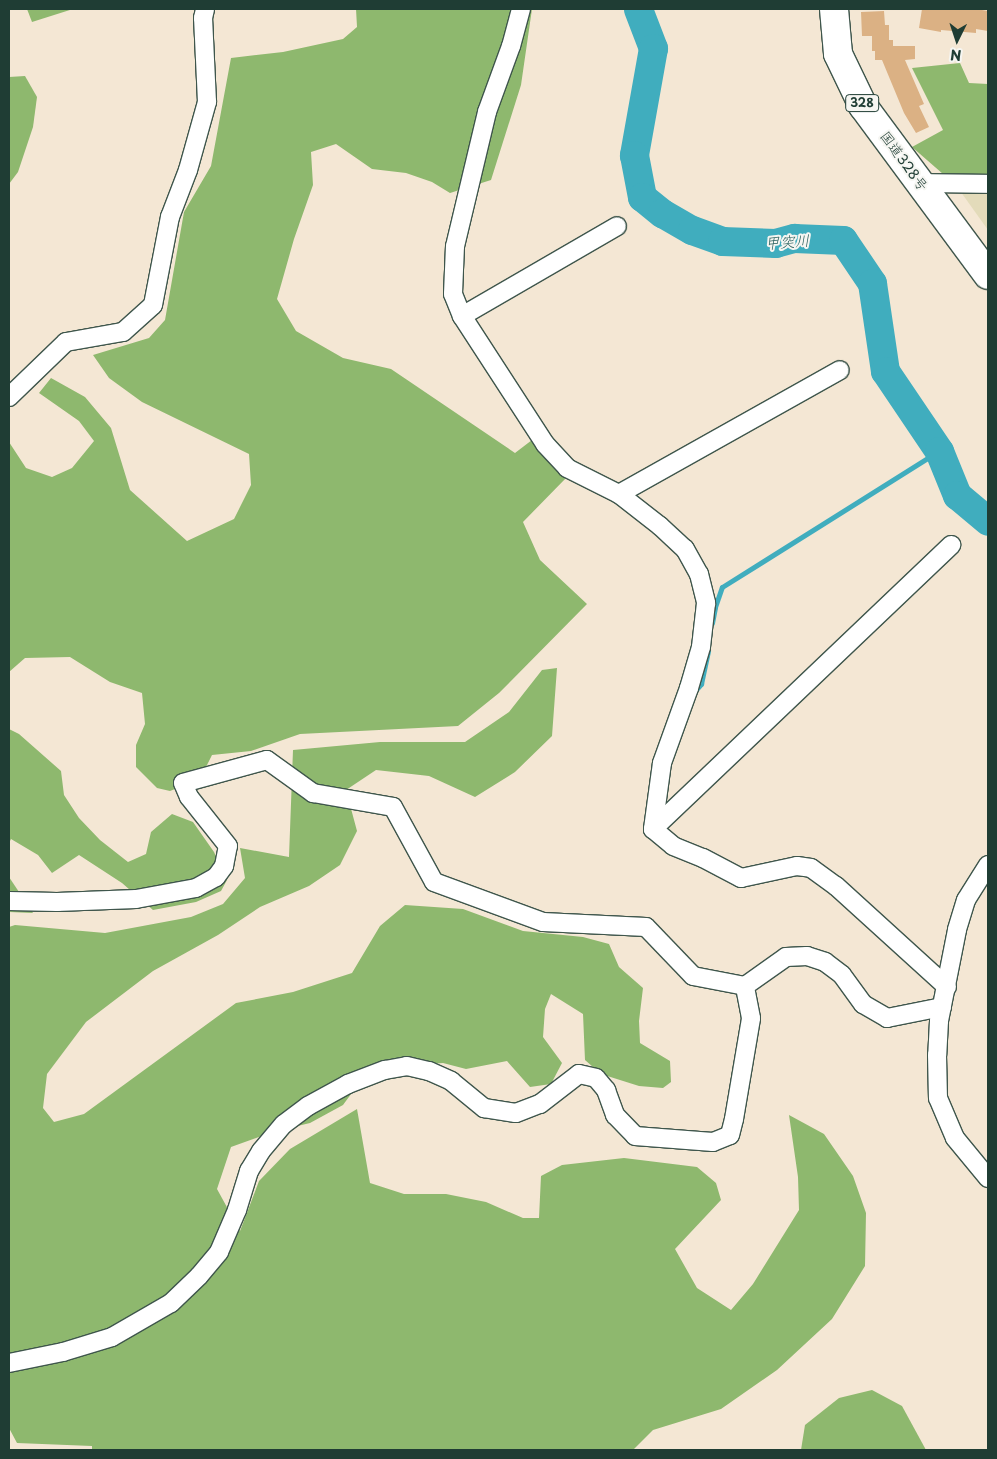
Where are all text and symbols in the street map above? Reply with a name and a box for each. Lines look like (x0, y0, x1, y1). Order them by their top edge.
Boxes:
north arrow (932, 15, 982, 65)
text: N (950, 45, 962, 66)
road number: 328 (844, 94, 880, 112)
street label: 国道328号 (877, 128, 931, 194)
water label: 甲突川 (764, 230, 810, 252)

